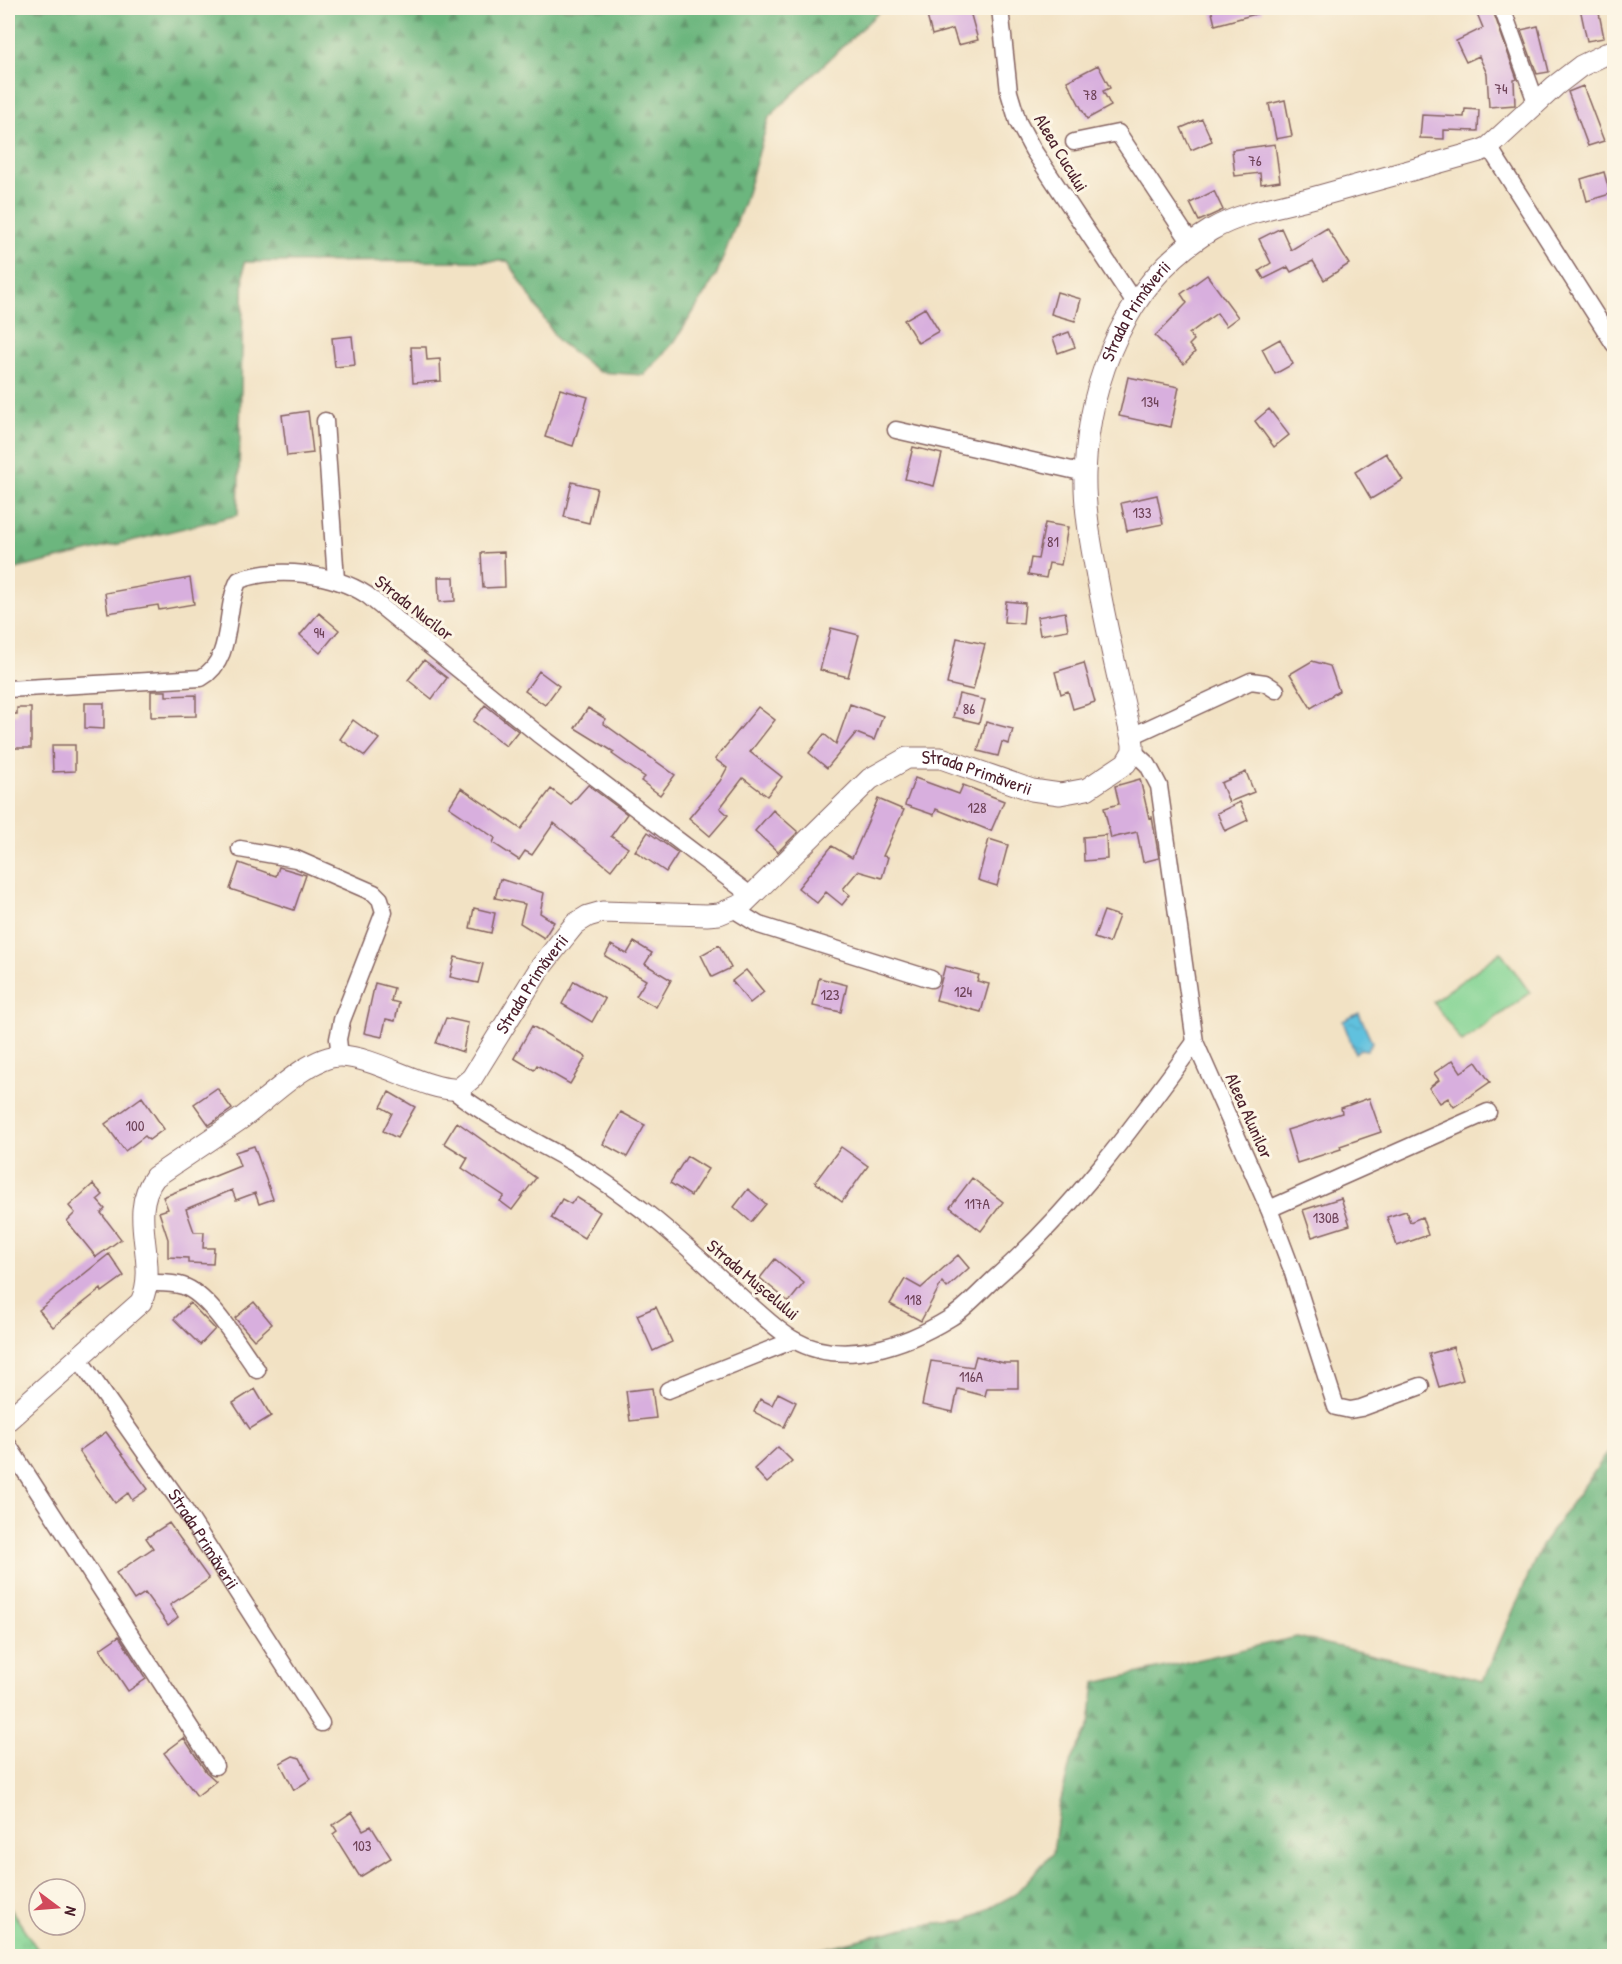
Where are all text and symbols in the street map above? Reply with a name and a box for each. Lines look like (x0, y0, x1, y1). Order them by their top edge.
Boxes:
house number: 74 (1494, 78, 1508, 99)
house number: 78 (1083, 84, 1097, 105)
street label: Aleea Cucului (1028, 109, 1094, 196)
house number: 76 (1248, 150, 1262, 171)
street label: Strada Primăverii (1095, 255, 1176, 365)
house number: 134 (1141, 391, 1159, 412)
house number: 133 (1133, 502, 1152, 523)
house number: 81 (1047, 531, 1059, 552)
street label: Strada Nucilor (370, 569, 459, 646)
house number: 94 (313, 622, 325, 643)
house number: 86 (963, 698, 975, 719)
street label: Strada Primăverii (922, 745, 1036, 801)
house number: 128 (968, 797, 986, 818)
street label: Strada Primăverii (489, 929, 574, 1038)
house number: 124 (954, 981, 972, 1002)
house number: 123 (820, 984, 840, 1005)
street label: Aleea Alunilor (1220, 1069, 1279, 1163)
house number: 100 (126, 1115, 145, 1136)
house number: 117A (964, 1193, 990, 1214)
house number: 130B (1313, 1207, 1339, 1228)
street label: Strada Mușcelului (702, 1234, 805, 1326)
house number: 118 (904, 1289, 922, 1310)
house number: 116A (959, 1366, 984, 1387)
street label: Strada Primăverii (162, 1483, 245, 1594)
house number: 103 (353, 1835, 372, 1856)
north arrow (27, 1877, 87, 1937)
text: N (60, 1904, 83, 1919)

